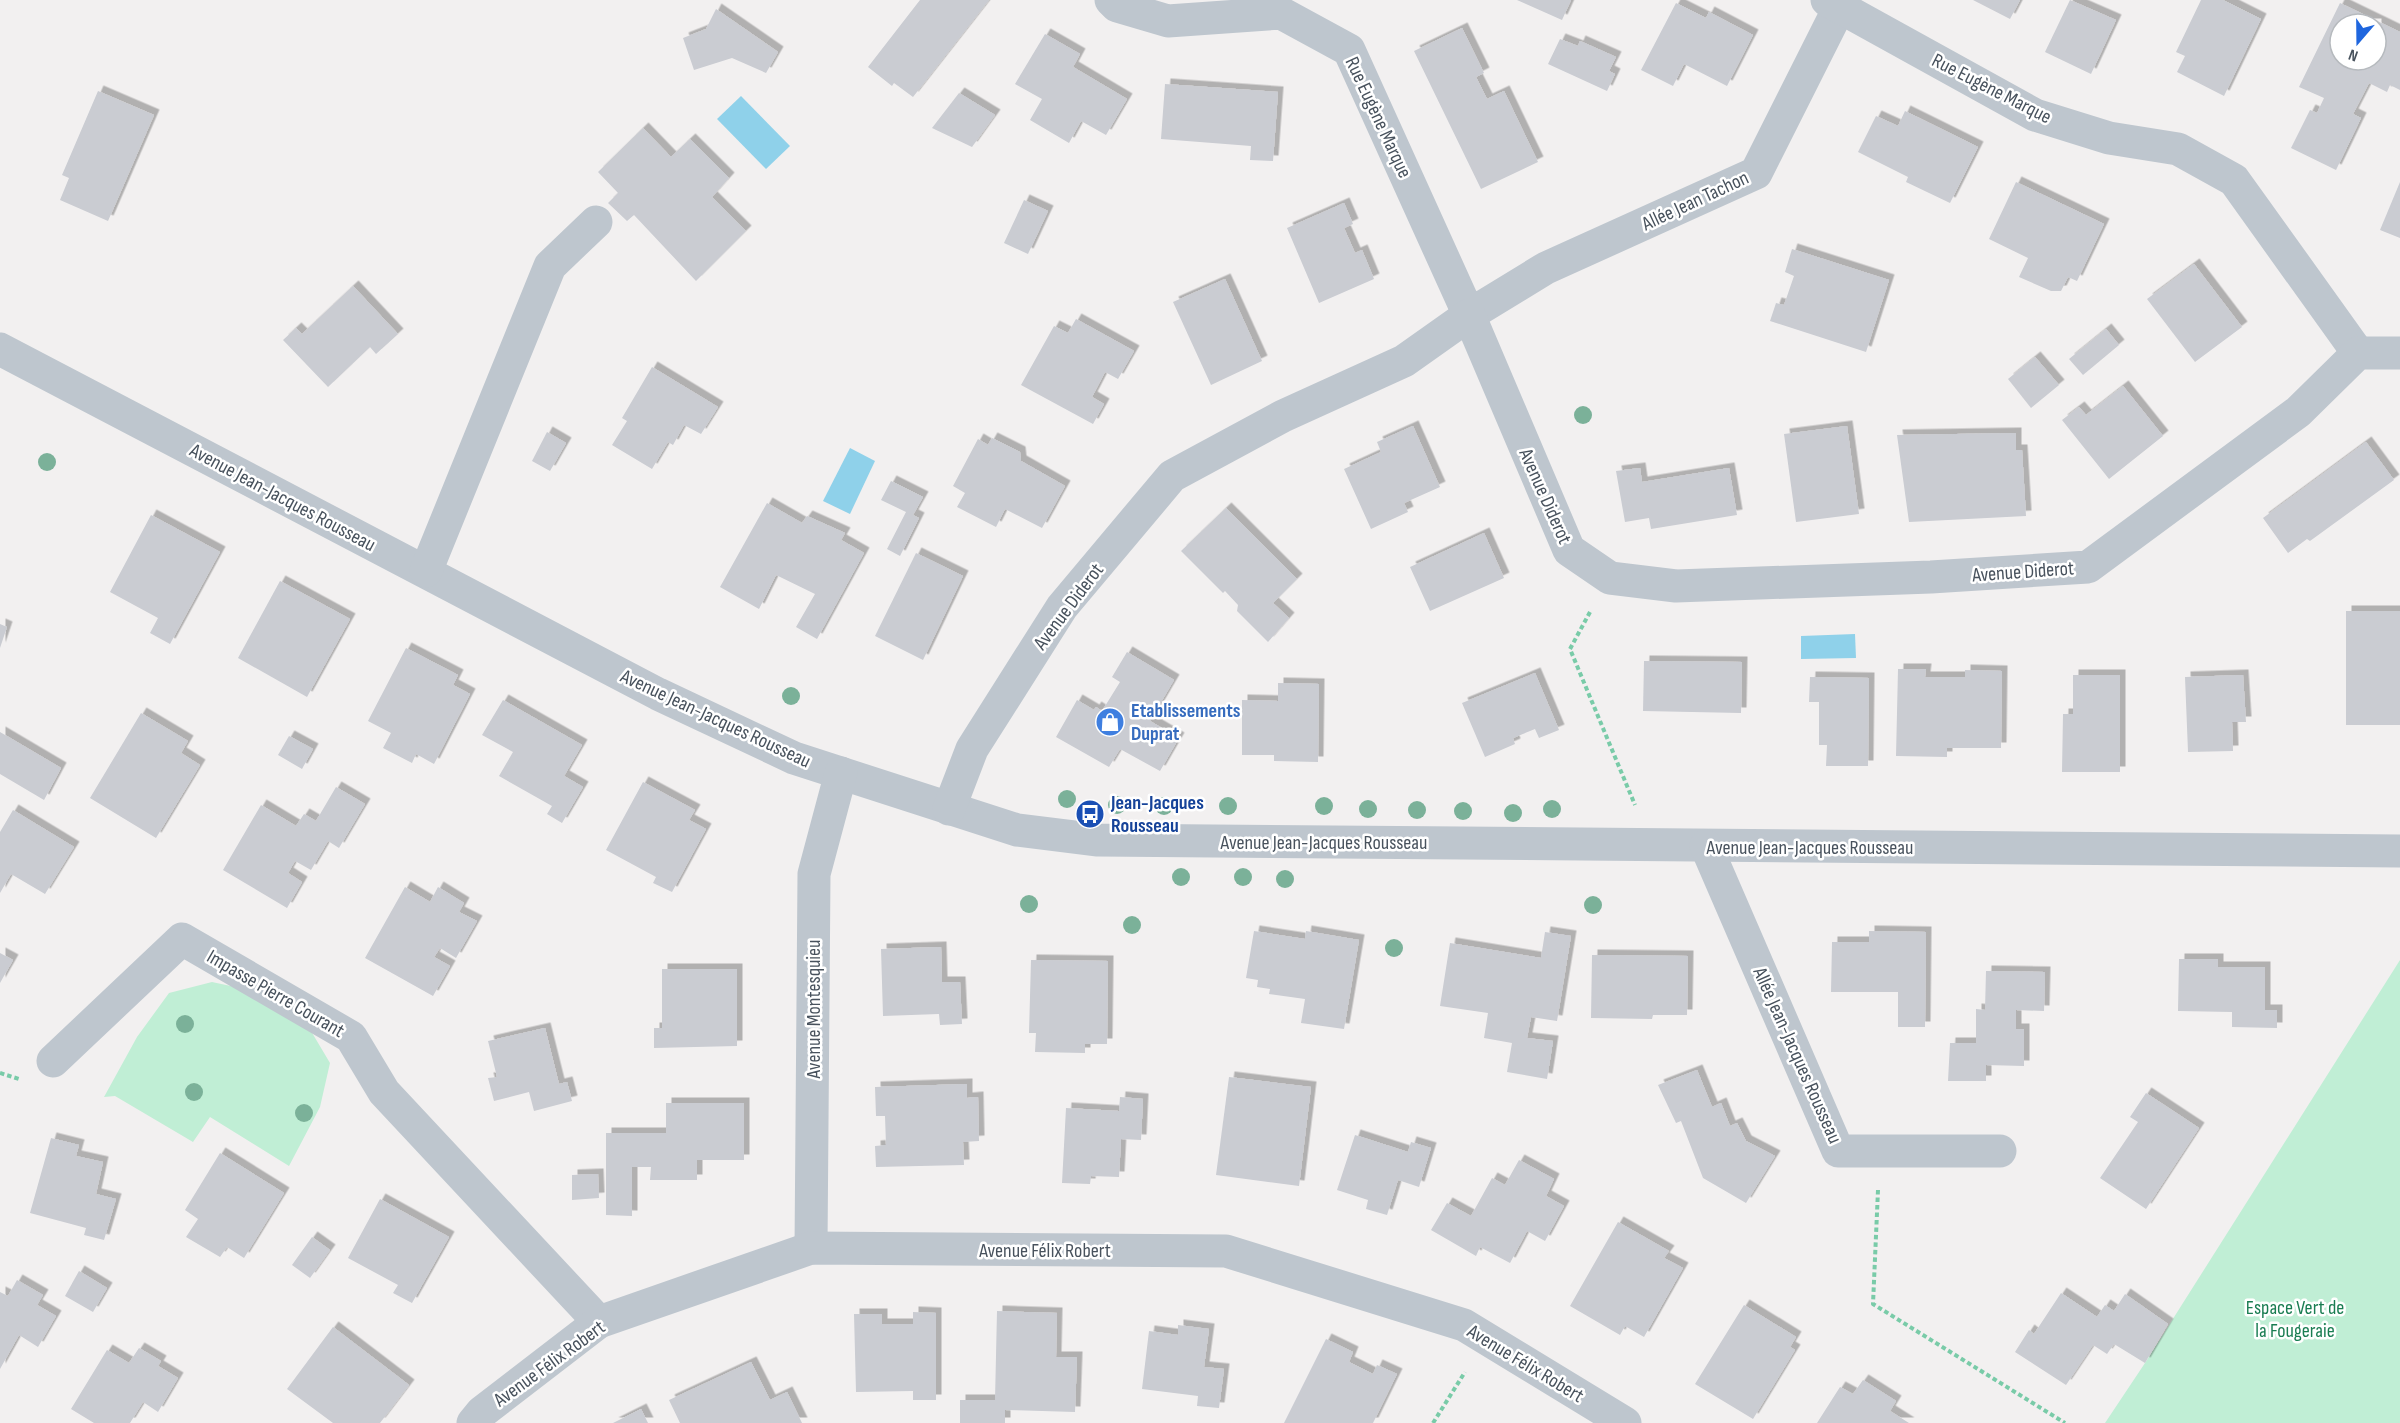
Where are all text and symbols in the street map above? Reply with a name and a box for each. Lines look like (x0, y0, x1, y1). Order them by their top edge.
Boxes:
north arrow (2328, 12, 2388, 72)
text: N (2346, 44, 2361, 65)
street label: Rue Eugène Marque (1928, 48, 2055, 129)
street label: Rue Eugène Marque (1340, 53, 1417, 182)
street label: Allée Jean Tachon (1637, 166, 1753, 237)
street label: Avenue Jean-Jacques Rousseau (185, 438, 379, 557)
street label: Avenue Diderot (1513, 444, 1577, 548)
street label: Avenue Diderot (1970, 556, 2075, 588)
street label: Avenue Diderot (1028, 559, 1109, 655)
street label: Avenue Jean-Jacques Rousseau (616, 664, 814, 773)
place label: Etablissements Duprat (1131, 699, 1241, 746)
shop icon: Etablissements Duprat (1094, 706, 1126, 738)
place label: Jean-Jacques Rousseau (1110, 791, 1204, 838)
bus stop icon: Jean-Jacques Rousseau (1074, 798, 1106, 830)
street label: Avenue Jean-Jacques Rousseau (1220, 831, 1427, 855)
street label: Avenue Jean-Jacques Rousseau (1706, 836, 1913, 860)
street label: Avenue Montesquieu (802, 940, 826, 1079)
street label: Impasse Pierre Courant (202, 945, 349, 1043)
street label: Allée Jean-Jacques Rousseau (1747, 963, 1847, 1147)
street label: Avenue Félix Robert (978, 1239, 1111, 1263)
park label: Espace Vert de la Fougeraie (2246, 1296, 2344, 1343)
street label: Avenue Félix Robert (488, 1315, 610, 1413)
street label: Avenue Félix Robert (1462, 1319, 1588, 1408)

